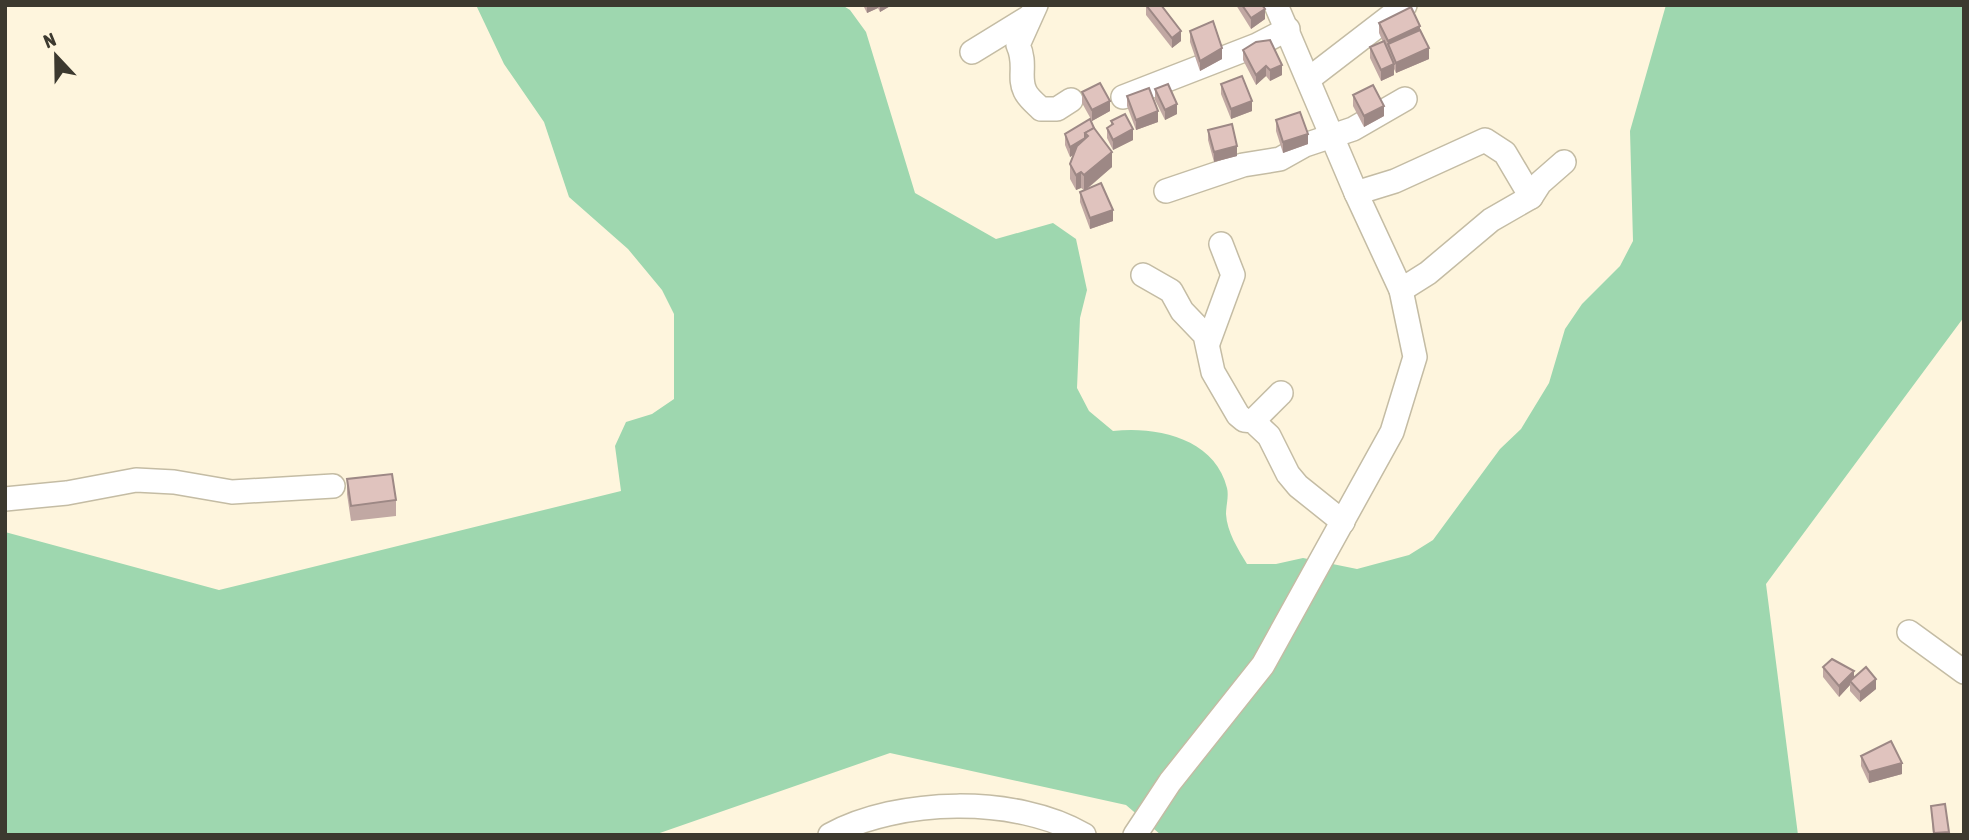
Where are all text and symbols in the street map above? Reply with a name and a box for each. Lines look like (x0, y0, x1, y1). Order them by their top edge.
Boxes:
north arrow (21, 21, 91, 91)
text: N (40, 28, 59, 53)

